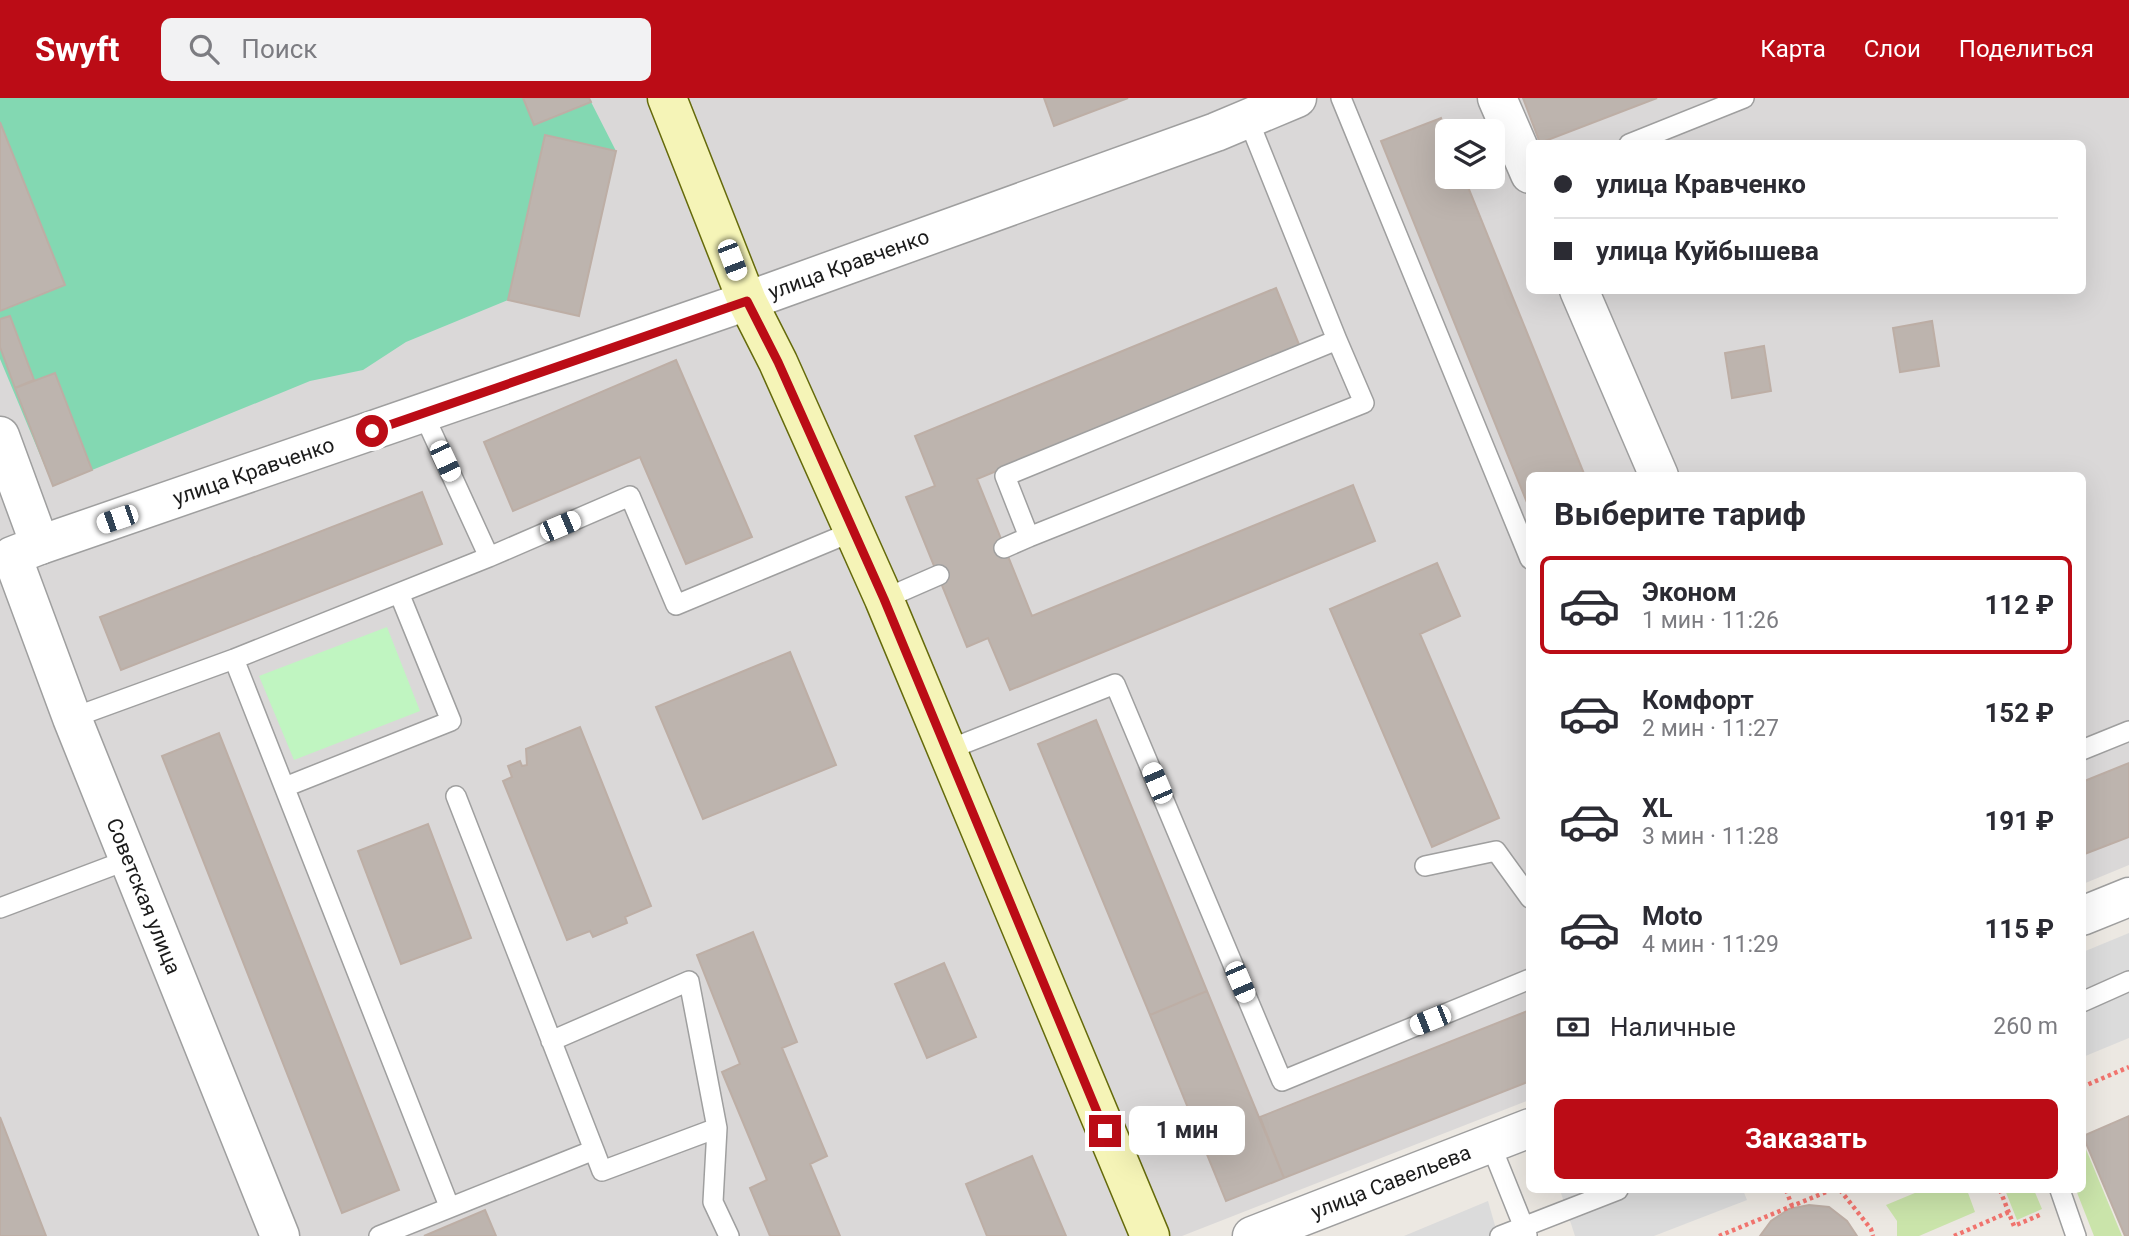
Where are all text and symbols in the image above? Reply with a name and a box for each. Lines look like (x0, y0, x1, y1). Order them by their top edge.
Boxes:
search box (161, 18, 651, 81)
text: Swyft (35, 30, 119, 69)
icon: search (185, 30, 223, 68)
text: Поиск (241, 34, 317, 64)
text: Карта (1760, 35, 1826, 63)
text: Слои (1864, 35, 1921, 63)
text: Поделиться (1959, 35, 2094, 63)
map controls (1435, 119, 1505, 189)
button: layers (1435, 119, 1505, 189)
text: улица Кравченко (1596, 169, 1806, 199)
street label: улица Кравченко (765, 224, 932, 304)
text: улица Куйбышева (1596, 236, 1819, 266)
car (715, 237, 750, 283)
route start (356, 415, 388, 447)
street label: улица Кравченко (170, 432, 338, 510)
car (427, 438, 464, 484)
text: Выберите тариф (1554, 495, 1806, 533)
car (94, 502, 141, 536)
car (537, 508, 584, 544)
icon: car (1558, 574, 1621, 637)
text: Эконом (1642, 577, 1737, 607)
text: 112 ₽ (1984, 590, 2054, 620)
text: 1 мин · 11:26 (1642, 607, 1779, 634)
icon: car (1558, 682, 1621, 745)
text: Комфорт (1642, 685, 1754, 715)
text: 152 ₽ (1984, 698, 2054, 728)
text: 2 мин · 11:27 (1642, 715, 1779, 742)
car (1140, 760, 1175, 806)
icon: car (1558, 790, 1621, 853)
text: XL (1642, 793, 1673, 823)
text: 191 ₽ (1984, 806, 2054, 836)
street label: Советская улица (101, 815, 186, 978)
text: 3 мин · 11:28 (1642, 823, 1779, 850)
icon: car (1558, 898, 1621, 961)
text: Moto (1642, 901, 1703, 931)
text: 115 ₽ (1984, 914, 2054, 944)
text: 4 мин · 11:29 (1642, 931, 1779, 958)
car (1223, 959, 1258, 1005)
car (1407, 1002, 1454, 1038)
icon: cash (1554, 1008, 1592, 1046)
text: Наличные (1610, 1012, 1736, 1042)
text: 260 m (1993, 1013, 2058, 1040)
button: Заказать (1554, 1099, 2058, 1179)
callout: 1 мин (1130, 1107, 1245, 1156)
route end (1089, 1115, 1121, 1147)
text: 1 мин (1156, 1117, 1218, 1144)
street label: улица Савельева (1308, 1140, 1474, 1224)

